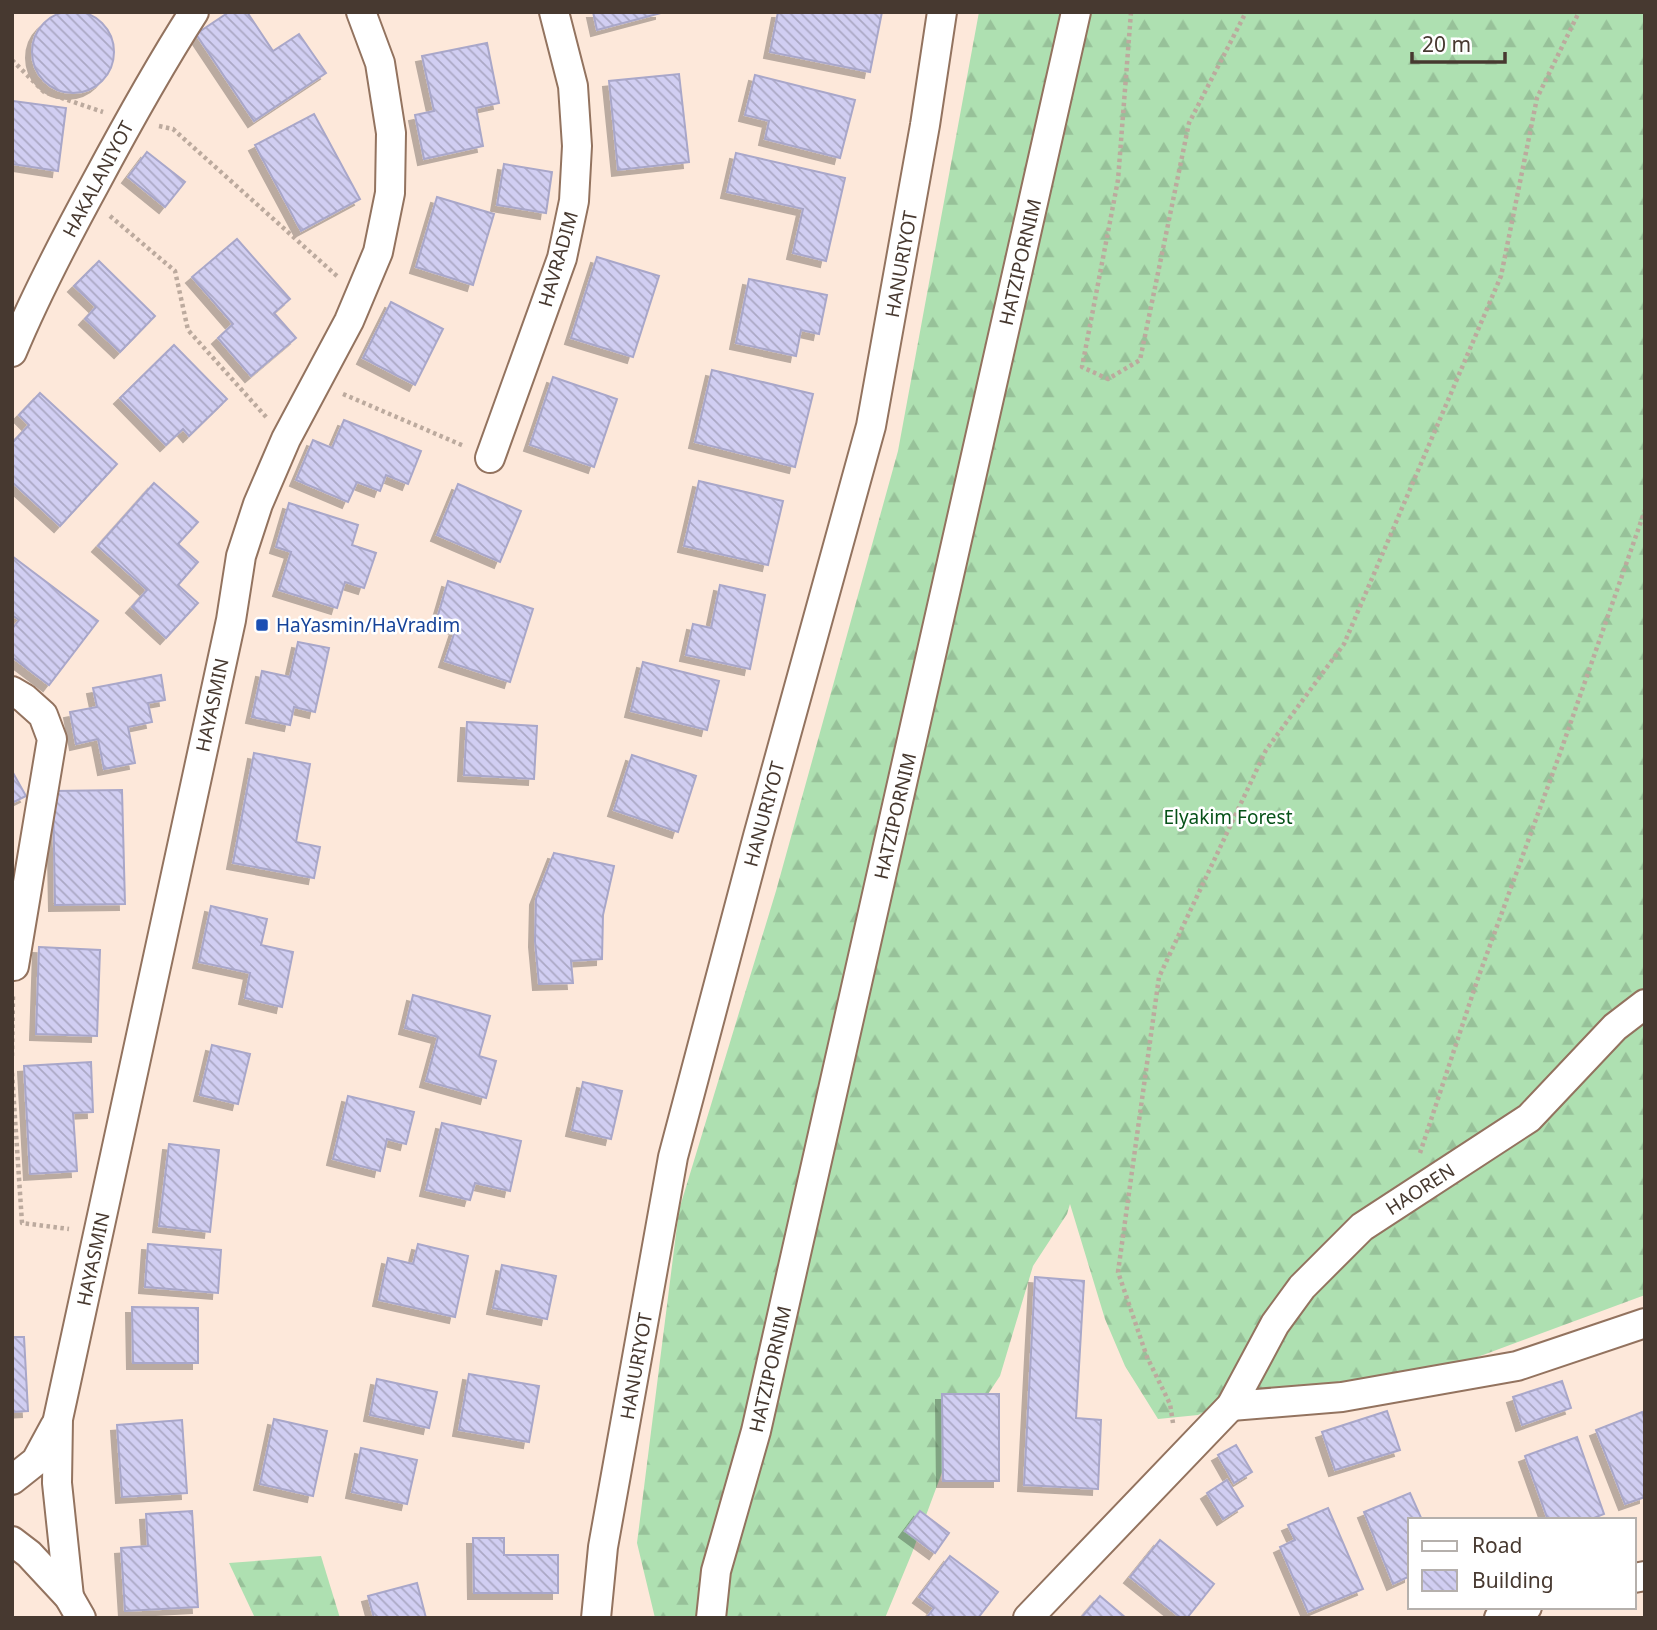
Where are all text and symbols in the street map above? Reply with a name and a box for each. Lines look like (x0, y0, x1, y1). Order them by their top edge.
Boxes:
scale bar (1412, 21, 1505, 65)
text: 20 m (1422, 30, 1471, 58)
street label: HAKALANIYOT (56, 116, 140, 242)
street label: HATZIPORNIM (993, 196, 1047, 328)
street label: HAVRADIM (532, 208, 584, 310)
street label: HANURIYOT (879, 208, 923, 319)
place label: HaYasmin/HaVradim (276, 612, 460, 638)
marker: HaYasmin/HaVradim (254, 617, 270, 633)
street label: HAYASMIN (189, 656, 235, 754)
street label: HATZIPORNIM (868, 750, 922, 882)
street label: HANURIYOT (737, 758, 791, 870)
park label: Elyakim Forest (1163, 804, 1293, 830)
street label: HAOREN (1380, 1157, 1460, 1221)
street label: HAYASMIN (70, 1210, 116, 1308)
street label: HATZIPORNIM (743, 1303, 797, 1435)
street label: HANURIYOT (614, 1310, 658, 1421)
legend (1408, 1518, 1636, 1609)
text: Road (1472, 1531, 1522, 1559)
text: Building (1472, 1566, 1554, 1594)

